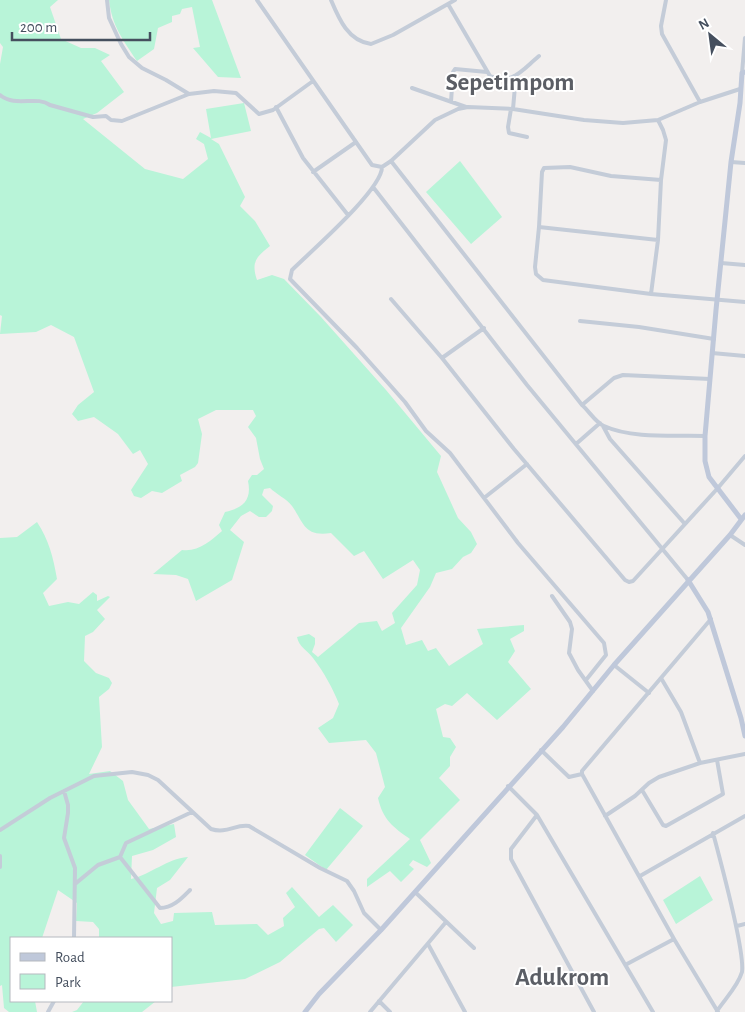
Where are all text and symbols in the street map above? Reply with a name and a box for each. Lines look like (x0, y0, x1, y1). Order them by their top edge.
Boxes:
scale bar (12, 10, 150, 42)
north arrow (685, 10, 735, 60)
text: N (697, 16, 712, 33)
text: 200 m (20, 20, 57, 35)
district label: Sepetimpom (445, 70, 575, 95)
legend (10, 937, 172, 1002)
text: Road (55, 950, 85, 965)
district label: Adukrom (515, 965, 609, 990)
text: Park (55, 975, 81, 990)

